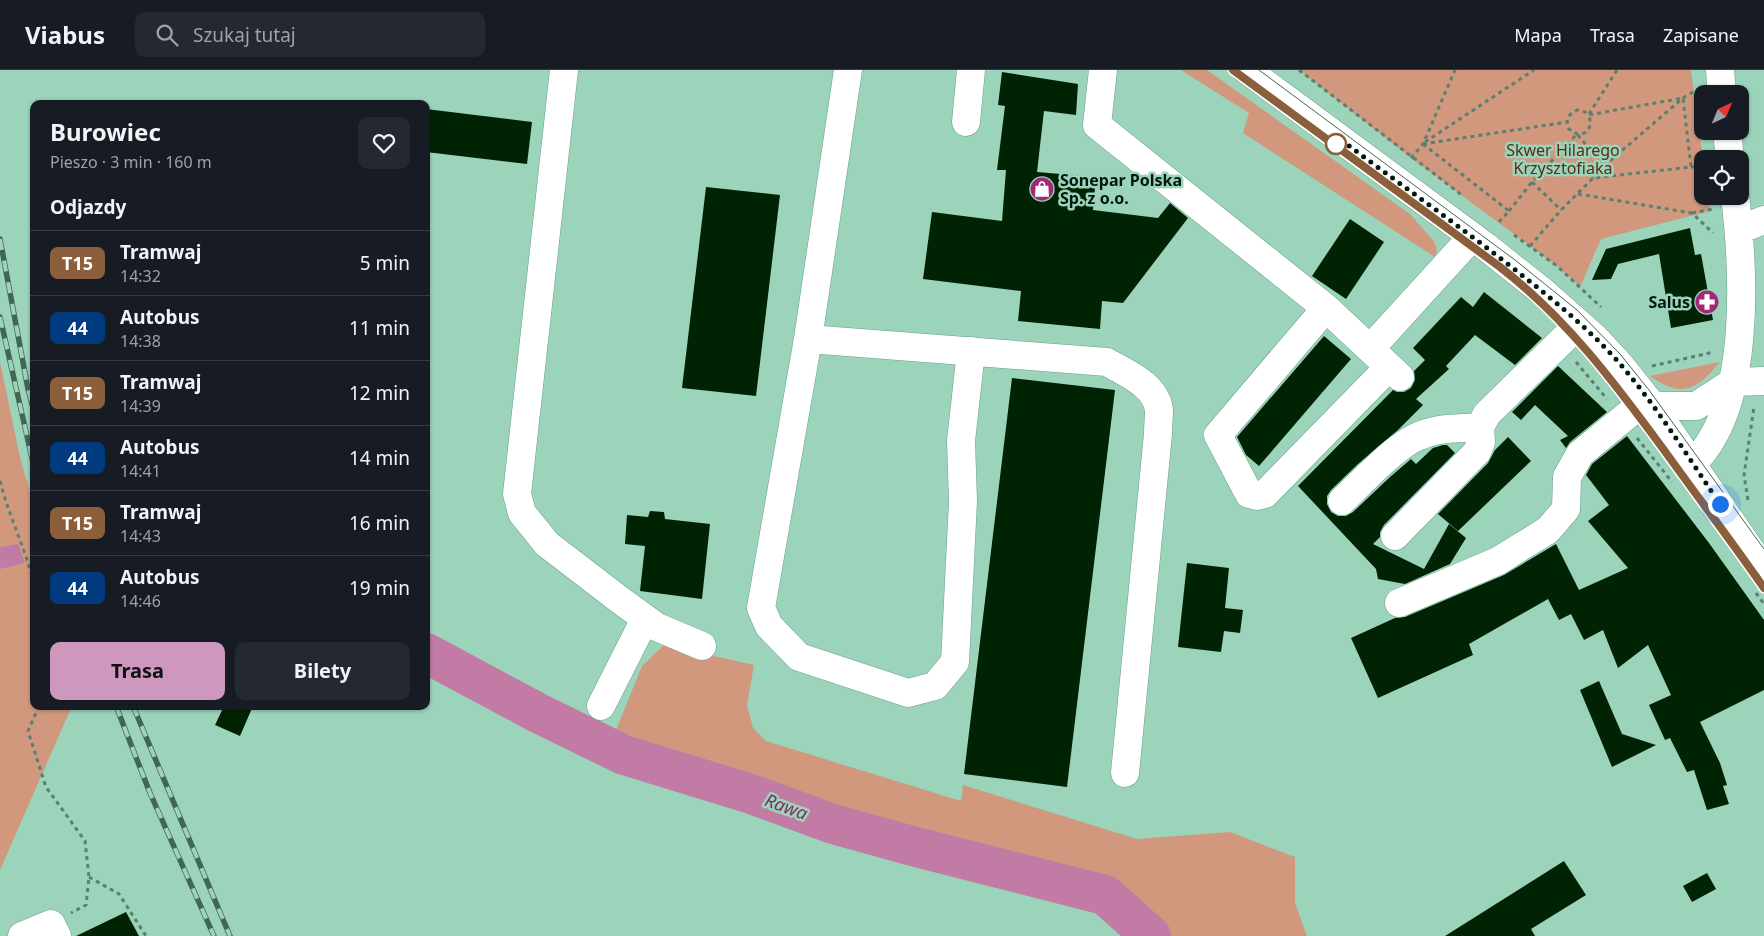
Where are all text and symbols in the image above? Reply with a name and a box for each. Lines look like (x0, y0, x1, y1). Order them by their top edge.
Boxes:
search box (135, 12, 485, 57)
text: Viabus (25, 18, 105, 51)
icon: search (153, 21, 181, 49)
text: Szukaj tutaj (193, 22, 296, 48)
text: Mapa (1514, 23, 1562, 47)
text: Trasa (1590, 23, 1635, 47)
text: Zapisane (1663, 23, 1739, 47)
north arrow (1694, 85, 1749, 140)
map controls (1694, 85, 1749, 205)
text: Burowiec (50, 115, 161, 148)
button: heart (358, 117, 410, 169)
unlabelled marker (1325, 133, 1347, 155)
park label: Skwer Hilarego Krzysztofiaka (1506, 139, 1620, 179)
button: locate (1694, 150, 1749, 205)
text: Pieszo · 3 min · 160 m (50, 151, 212, 173)
place label: Sonepar Polska Sp. z o.o. (1060, 169, 1182, 209)
shop icon: Sonepar Polska Sp. z o.o. (1029, 176, 1055, 202)
text: Odjazdy (50, 194, 126, 220)
text: Tramwaj (120, 239, 201, 265)
text: 5 min (360, 250, 410, 276)
text: T15 (62, 251, 93, 275)
text: 14:32 (120, 265, 161, 287)
pharmacy icon: Salus (1694, 289, 1720, 315)
place label: Salus (1648, 291, 1690, 313)
text: Autobus (120, 304, 200, 330)
text: 11 min (349, 315, 410, 341)
text: 44 (67, 316, 88, 340)
text: 14:38 (120, 330, 161, 352)
text: Tramwaj (120, 369, 201, 395)
text: 12 min (349, 380, 410, 406)
text: T15 (62, 381, 93, 405)
text: 14:39 (120, 395, 161, 417)
text: Autobus (120, 434, 200, 460)
text: 14 min (349, 445, 410, 471)
text: 44 (67, 446, 88, 470)
text: 14:41 (120, 460, 161, 482)
your location (1708, 492, 1733, 517)
text: Tramwaj (120, 499, 201, 525)
text: 16 min (349, 510, 410, 536)
text: T15 (62, 511, 93, 535)
text: 14:43 (120, 525, 161, 547)
text: Autobus (120, 564, 200, 590)
text: 19 min (349, 575, 410, 601)
text: 44 (67, 576, 88, 600)
text: 14:46 (120, 590, 161, 612)
button: Trasa (50, 642, 225, 700)
button: Bilety (235, 642, 410, 700)
water label: Rawa (762, 787, 811, 825)

